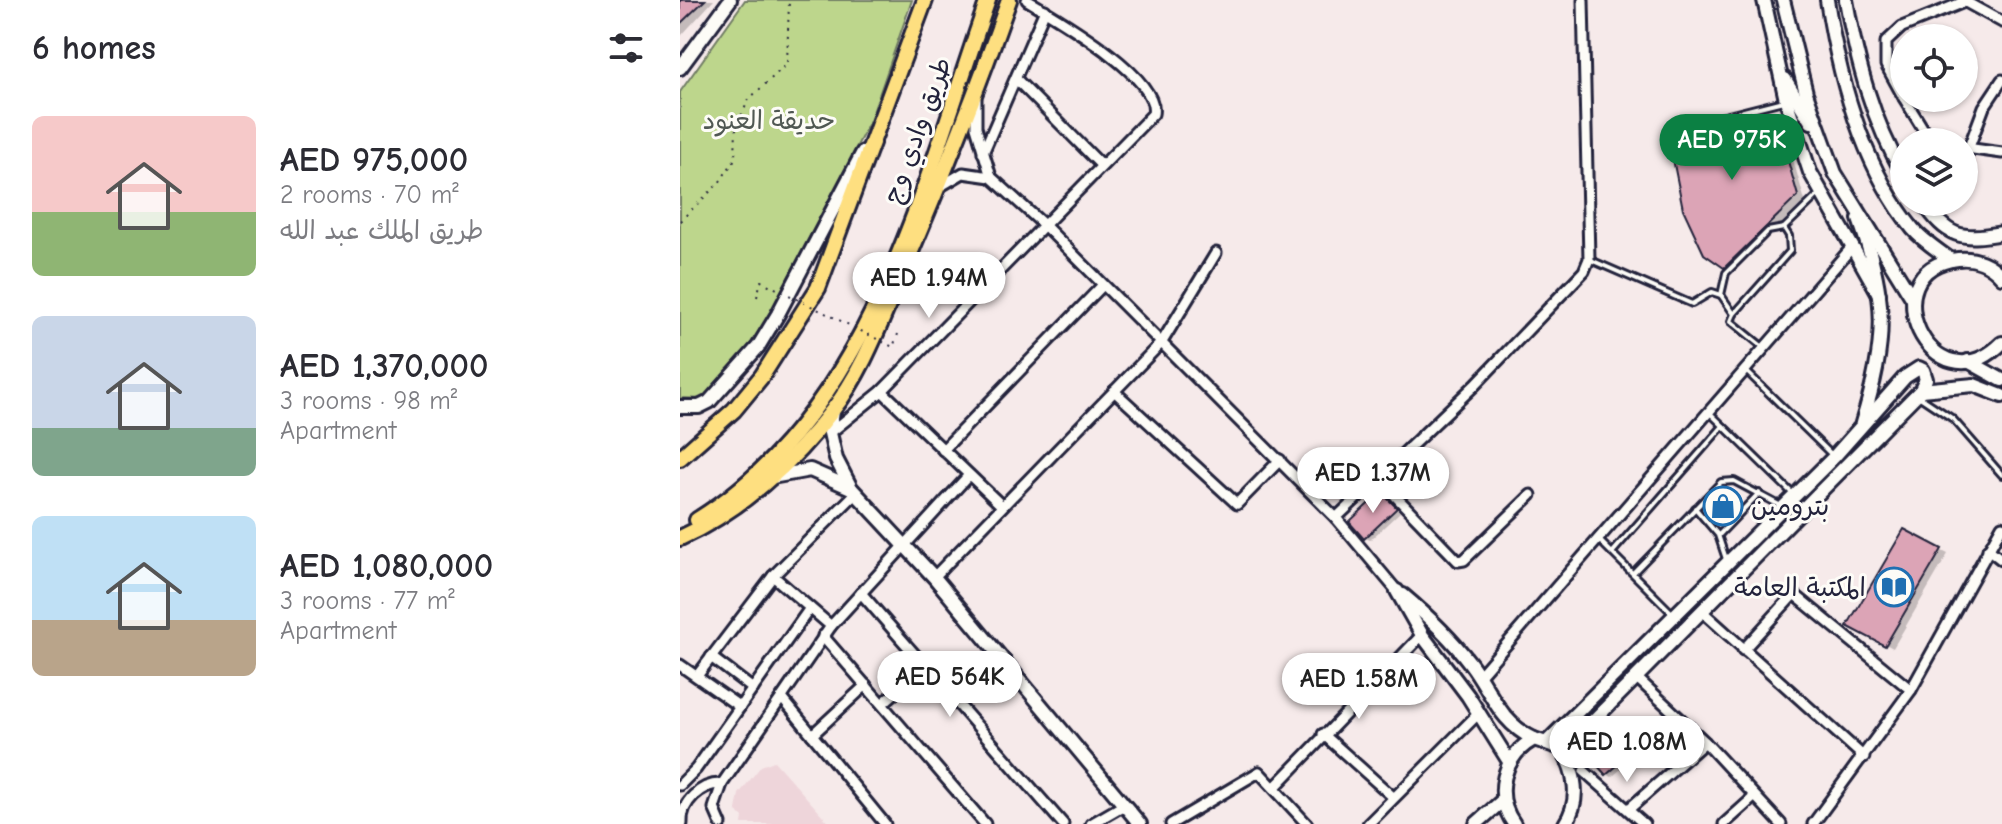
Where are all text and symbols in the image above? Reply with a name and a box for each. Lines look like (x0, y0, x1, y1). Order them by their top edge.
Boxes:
map controls (1890, 24, 1978, 216)
button: locate (1890, 24, 1978, 112)
icon: filters (604, 26, 648, 70)
text: 6 homes (32, 28, 156, 68)
street label: طريق وادي وج (878, 53, 961, 208)
park label: حديقة العنود (703, 106, 835, 137)
pin: AED 975K (1649, 114, 1815, 182)
text: AED 975K (1678, 125, 1786, 155)
button: layers (1890, 128, 1978, 216)
text: AED 975,000 (280, 140, 468, 180)
icon: home (96, 148, 192, 244)
text: 2 rooms · 70 m² (280, 180, 459, 210)
text: طريق الملك عبد الله (280, 216, 484, 246)
pin: AED 1.94M (837, 252, 1021, 320)
text: AED 1.94M (871, 263, 987, 293)
text: AED 1,370,000 (280, 346, 488, 386)
icon: home (96, 348, 192, 444)
text: 3 rooms · 98 m² (280, 386, 457, 416)
text: Apartment (280, 416, 396, 446)
pin: AED 1.37M (1281, 447, 1465, 515)
text: AED 1.37M (1315, 458, 1431, 488)
shop icon: بترومين (1702, 485, 1744, 527)
place label: بترومين (1751, 492, 1829, 522)
text: AED 1,080,000 (280, 546, 493, 586)
icon: home (96, 548, 192, 644)
library icon: المكتبة العامة (1873, 566, 1915, 608)
place label: المكتبة العامة (1734, 573, 1866, 603)
text: 3 rooms · 77 m² (280, 586, 455, 616)
text: Apartment (280, 616, 396, 646)
pin: AED 564K (867, 651, 1033, 719)
pin: AED 1.58M (1267, 653, 1451, 721)
text: AED 564K (895, 662, 1005, 692)
text: AED 1.58M (1300, 664, 1418, 694)
pin: AED 1.08M (1535, 716, 1719, 784)
text: AED 1.08M (1567, 727, 1687, 757)

